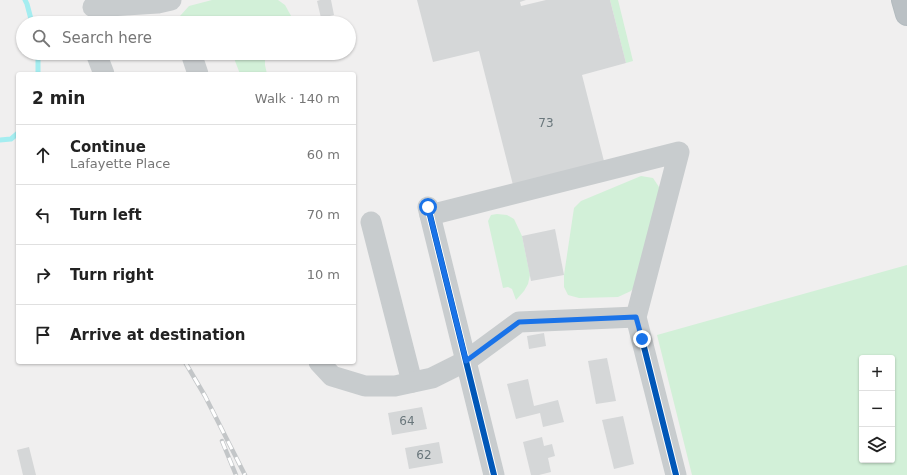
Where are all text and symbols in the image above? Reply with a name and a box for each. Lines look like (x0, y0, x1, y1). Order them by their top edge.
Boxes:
search box (16, 16, 356, 60)
icon: search (30, 27, 52, 49)
text: Search here (62, 29, 152, 47)
text: 2 min (32, 88, 85, 108)
text: Walk · 140 m (255, 91, 340, 106)
house number: 73 (538, 116, 554, 130)
text: Continue (70, 138, 146, 156)
icon: ahead (32, 144, 54, 166)
text: 60 m (307, 147, 340, 162)
text: Lafayette Place (70, 156, 170, 171)
route start (419, 198, 437, 216)
icon: left (32, 204, 54, 226)
text: Turn left (70, 206, 142, 224)
text: 70 m (307, 207, 340, 222)
icon: right (32, 264, 54, 286)
text: Turn right (70, 266, 154, 284)
text: 10 m (307, 267, 340, 282)
icon: arrive (32, 324, 54, 346)
text: Arrive at destination (70, 326, 245, 344)
route end (633, 330, 651, 348)
map controls (859, 355, 895, 463)
button: + (859, 355, 895, 391)
button: − (859, 391, 895, 427)
house number: 64 (399, 414, 415, 428)
button: layers (859, 427, 895, 463)
house number: 62 (416, 448, 432, 462)

